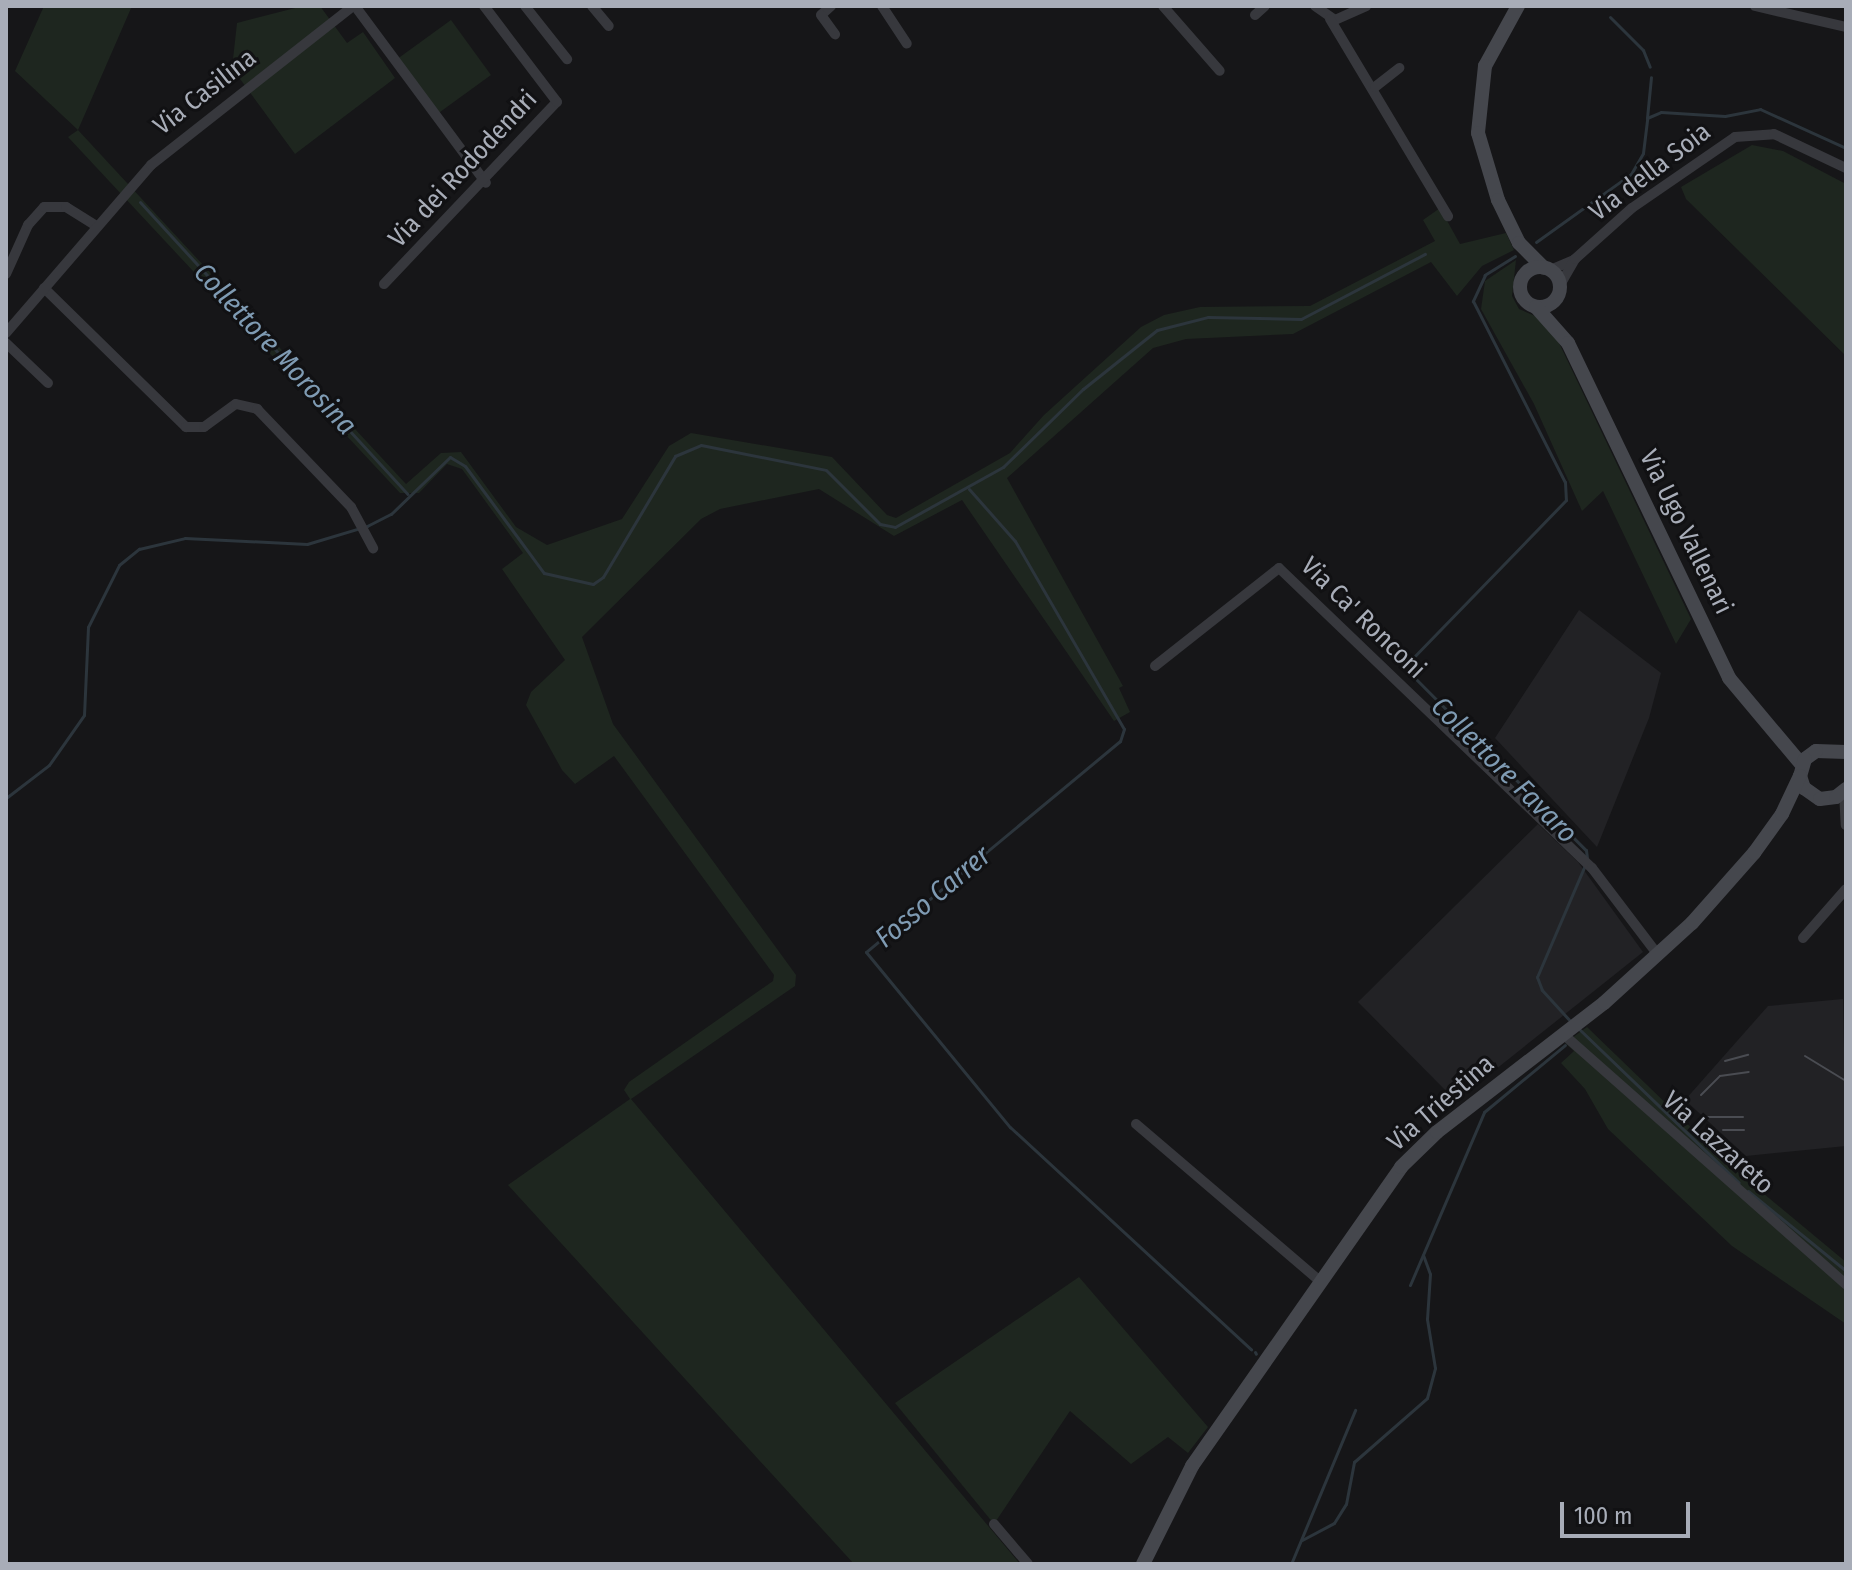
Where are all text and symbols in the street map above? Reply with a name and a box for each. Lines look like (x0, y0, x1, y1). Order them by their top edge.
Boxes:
street label: Via Casilina (147, 42, 263, 142)
street label: Via dei Rododendri (382, 84, 544, 254)
street label: Via della Soia (1583, 116, 1717, 228)
water label: Collettore Morosina (187, 256, 363, 442)
street label: Via Ugo Vallenari (1633, 445, 1739, 619)
street label: Via Ca' Ronconi (1294, 551, 1432, 685)
water label: Collettore Favaro (1424, 690, 1584, 850)
water label: Fosso Carrer (869, 839, 997, 955)
street label: Via Triestina (1381, 1048, 1501, 1158)
street label: Via Lazzareto (1656, 1085, 1780, 1201)
scale bar (1564, 1486, 1694, 1536)
text: 100 m (1574, 1502, 1632, 1530)

